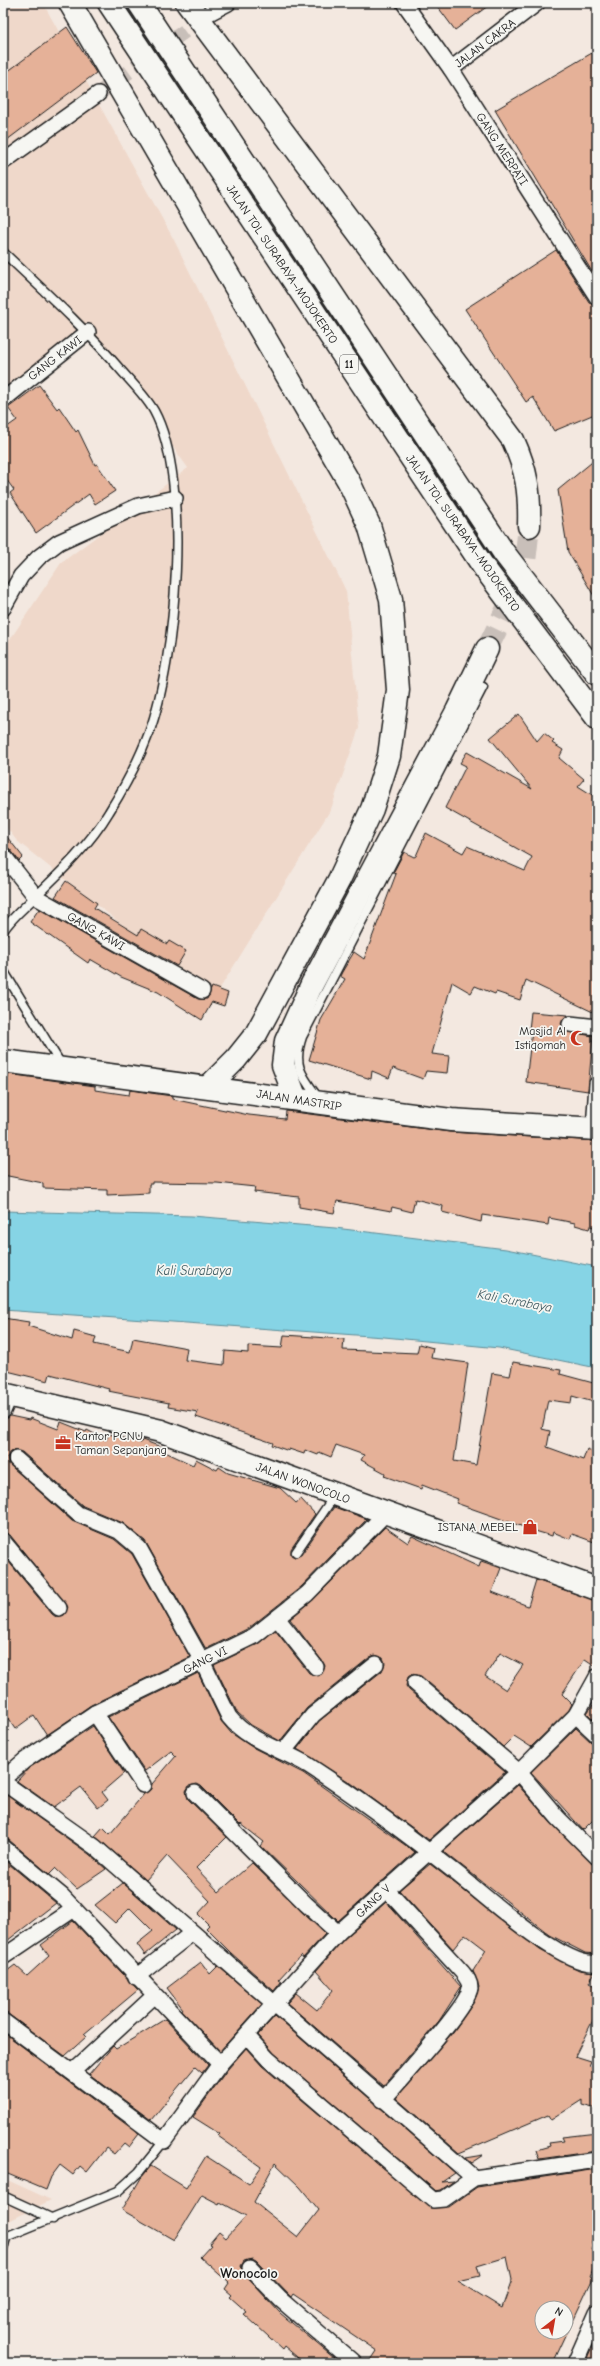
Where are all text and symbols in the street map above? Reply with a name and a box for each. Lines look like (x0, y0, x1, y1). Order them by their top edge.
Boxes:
street label: JALAN CAKRA (452, 16, 518, 70)
street label: GANG MERPATI (473, 110, 531, 188)
street label: JALAN TOL SURABAYA–MOJOKERTO (223, 182, 341, 346)
street label: GANG KAWI (25, 333, 85, 383)
road number: 11 (340, 355, 358, 373)
street label: JALAN TOL SURABAYA–MOJOKERTO (403, 452, 523, 615)
street label: GANG KAWI (65, 909, 128, 953)
place label: Masjid Al Istiqomah (515, 1024, 566, 1052)
mosque icon: Masjid Al Istiqomah (569, 1029, 587, 1047)
street label: JALAN MASTRIP (256, 1086, 343, 1114)
water label: Kali Surabaya (156, 1263, 232, 1278)
water label: Kali Surabaya (476, 1286, 554, 1315)
place label: Kantor PCNU Taman Sepanjang (75, 1429, 167, 1457)
office icon: Kantor PCNU Taman Sepanjang (54, 1434, 72, 1452)
street label: JALAN WONOCOLO (254, 1459, 352, 1507)
shop icon: ISTANA MEBEL (521, 1518, 539, 1536)
place label: ISTANA MEBEL (438, 1520, 518, 1534)
street label: GANG VI (181, 1643, 230, 1677)
street label: GANG V (353, 1881, 394, 1921)
district label: Wonocolo (220, 2265, 278, 2282)
north arrow (534, 2300, 574, 2340)
text: N (552, 2304, 565, 2319)

